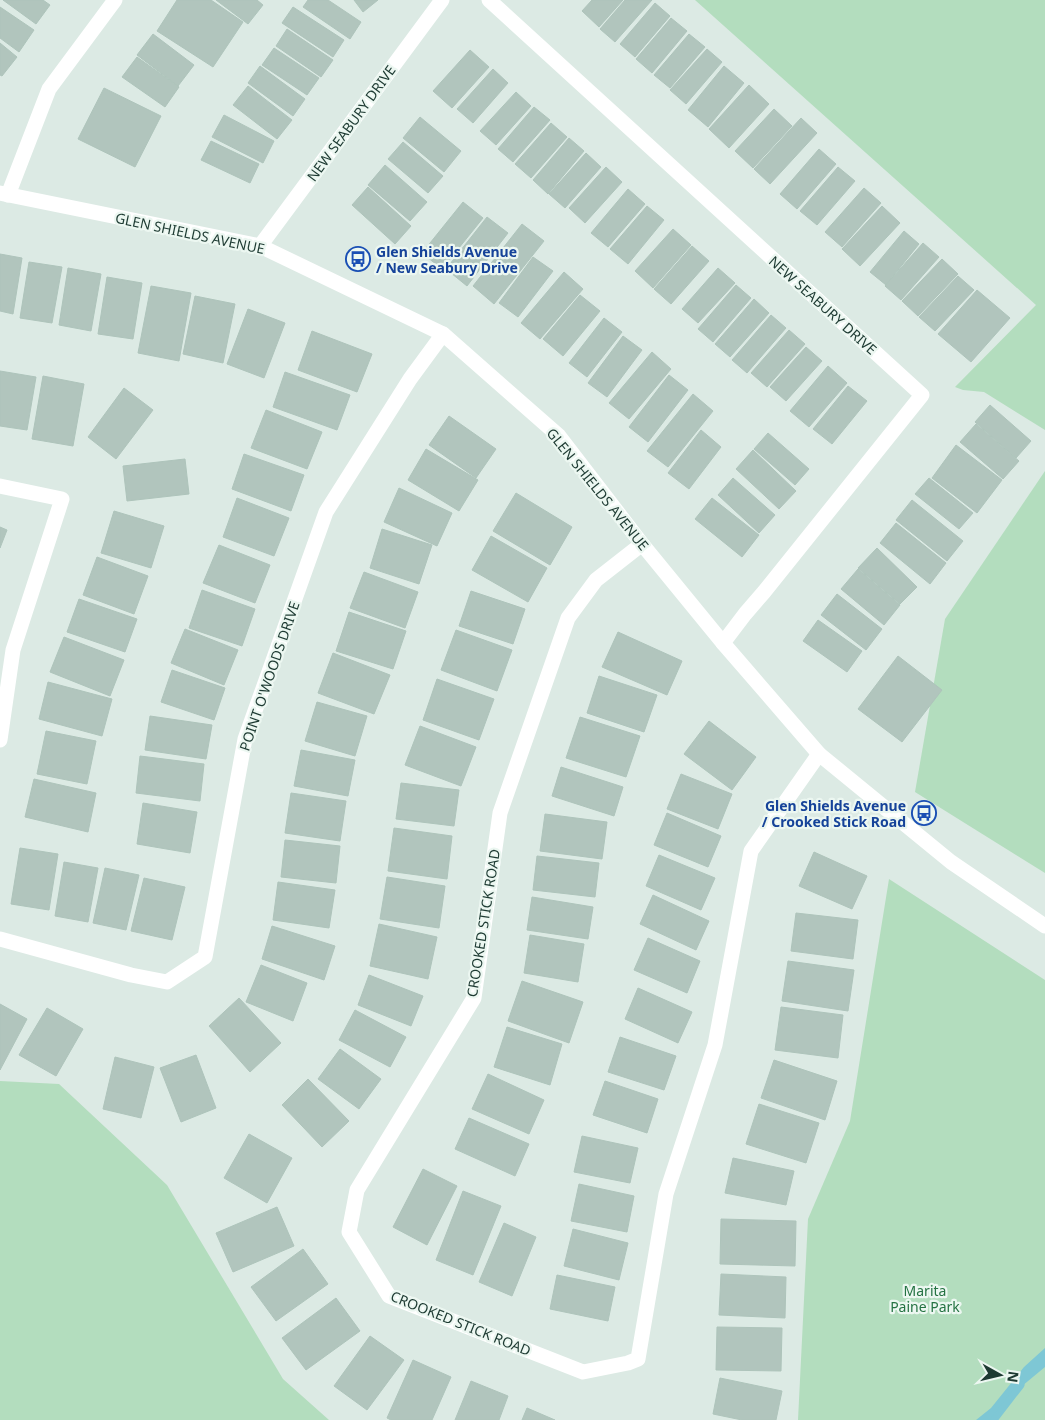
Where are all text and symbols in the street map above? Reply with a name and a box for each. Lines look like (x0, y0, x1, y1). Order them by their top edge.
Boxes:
street label: NEW SEABURY DRIVE (302, 61, 400, 185)
street label: GLEN SHIELDS AVENUE (114, 208, 266, 258)
place label: Glen Shields Avenue / New Seabury Drive (376, 242, 518, 277)
bus stop icon: Glen Shields Avenue / New Seabury Drive (345, 246, 371, 272)
street label: NEW SEABURY DRIVE (765, 251, 881, 359)
street label: GLEN SHIELDS AVENUE (543, 424, 653, 554)
street label: POINT O'WOODS DRIVE (235, 599, 303, 753)
place label: Glen Shields Avenue / Crooked Stick Road (762, 796, 906, 831)
bus stop icon: Glen Shields Avenue / Crooked Stick Road (911, 800, 937, 826)
street label: CROOKED STICK ROAD (462, 848, 504, 998)
park label: Marita Paine Park (890, 1281, 960, 1316)
street label: CROOKED STICK ROAD (388, 1286, 534, 1360)
north arrow (975, 1350, 1025, 1400)
text: N (1003, 1370, 1024, 1384)

